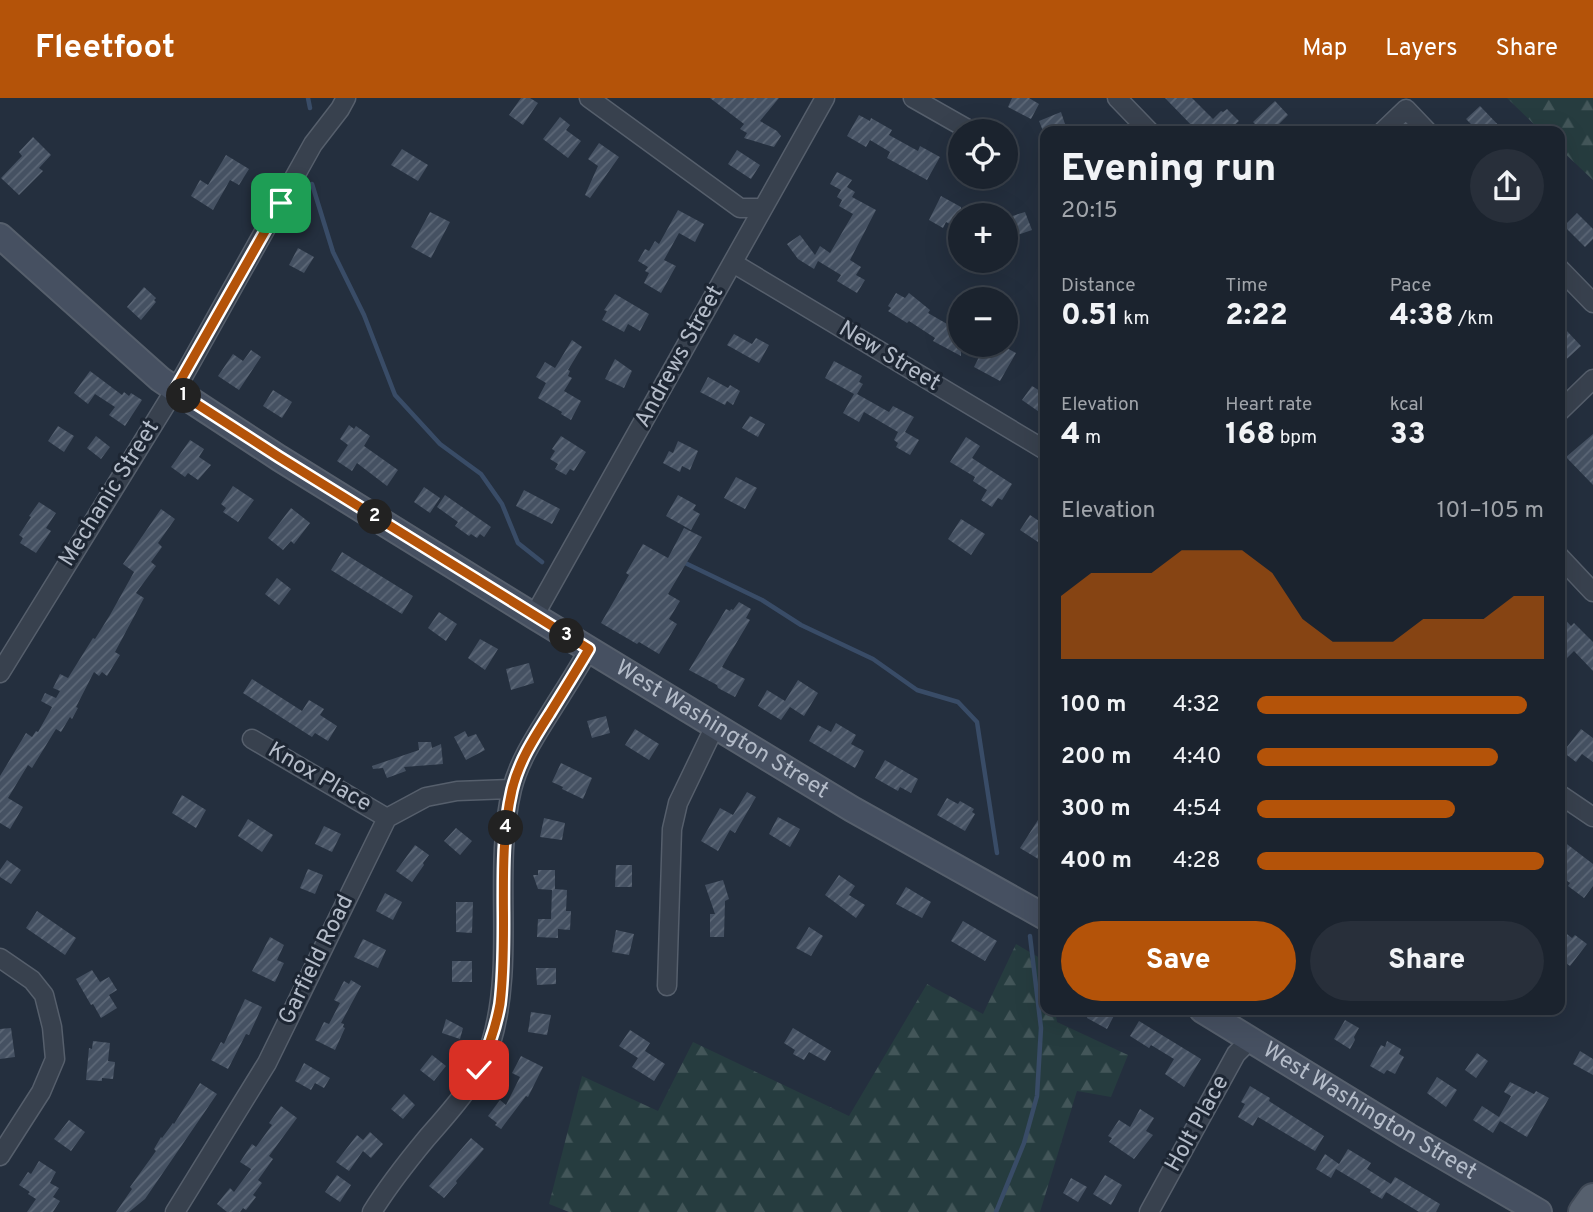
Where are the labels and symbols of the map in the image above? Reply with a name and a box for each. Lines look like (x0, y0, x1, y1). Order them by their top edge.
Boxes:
pin (251, 173, 311, 233)
street label: Andrews Street (629, 281, 731, 433)
street label: New Street (833, 315, 945, 399)
pin: 1 (166, 378, 202, 414)
street label: Mechanic Street (53, 415, 167, 573)
pin: 2 (358, 500, 392, 534)
pin: 3 (550, 618, 584, 654)
street label: West Washington Street (610, 654, 834, 806)
street label: Knox Place (262, 737, 376, 819)
pin: 4 (489, 810, 524, 846)
street label: Garfield Road (273, 890, 361, 1030)
street label: West Washington Street (1257, 1036, 1482, 1187)
pin (449, 1040, 509, 1100)
street label: Holt Place (1160, 1071, 1236, 1177)

